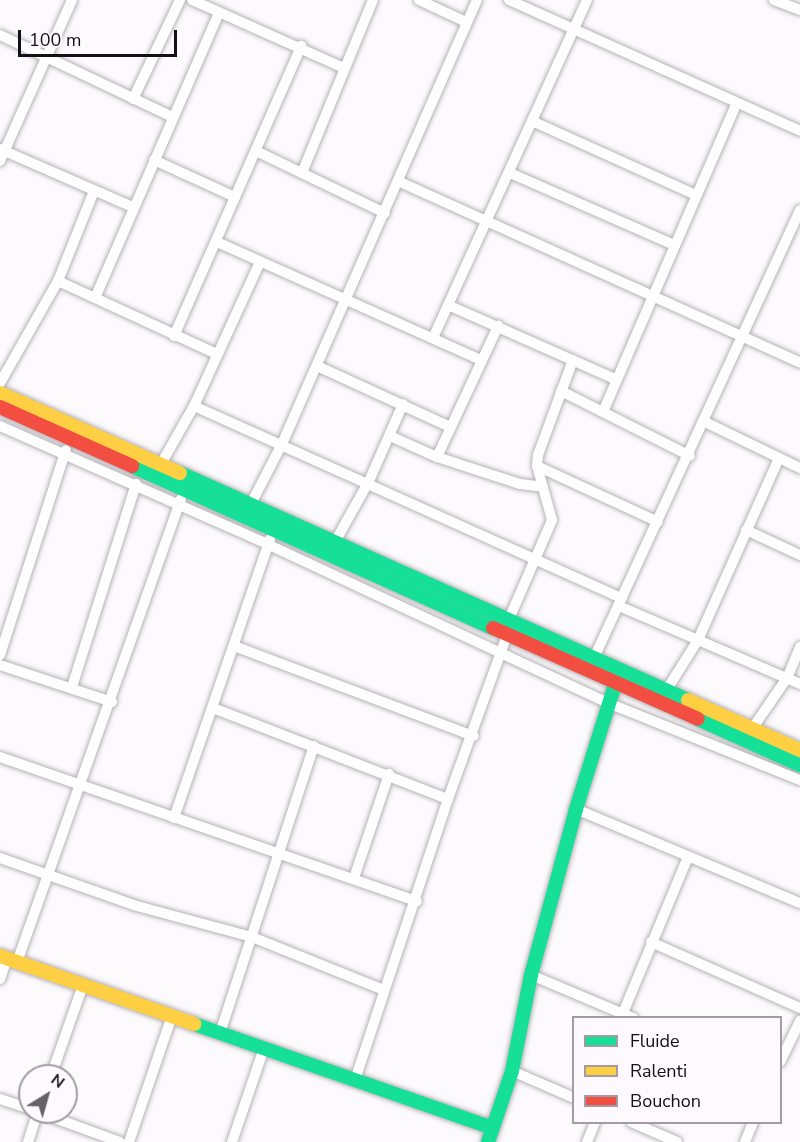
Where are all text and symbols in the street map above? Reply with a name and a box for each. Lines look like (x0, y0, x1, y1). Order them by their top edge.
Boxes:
scale bar (21, 18, 180, 56)
text: 100 m (29, 28, 81, 52)
legend (572, 1016, 782, 1124)
text: Fluide (630, 1029, 680, 1053)
text: Ralenti (630, 1059, 687, 1083)
north arrow (18, 1064, 78, 1124)
text: N (46, 1069, 69, 1094)
text: Bouchon (630, 1089, 701, 1113)

